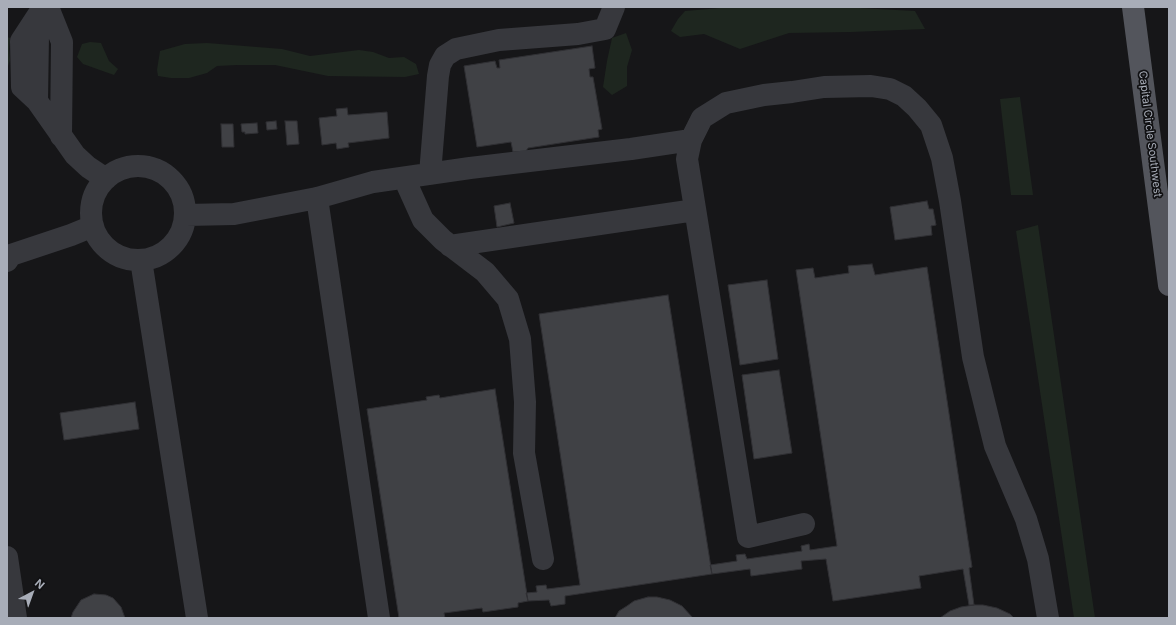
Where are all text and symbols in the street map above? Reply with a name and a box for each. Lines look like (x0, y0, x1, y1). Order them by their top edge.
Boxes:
street label: Capital Circle Southwest (1136, 70, 1164, 198)
north arrow (12, 573, 52, 613)
text: N (32, 576, 48, 592)

